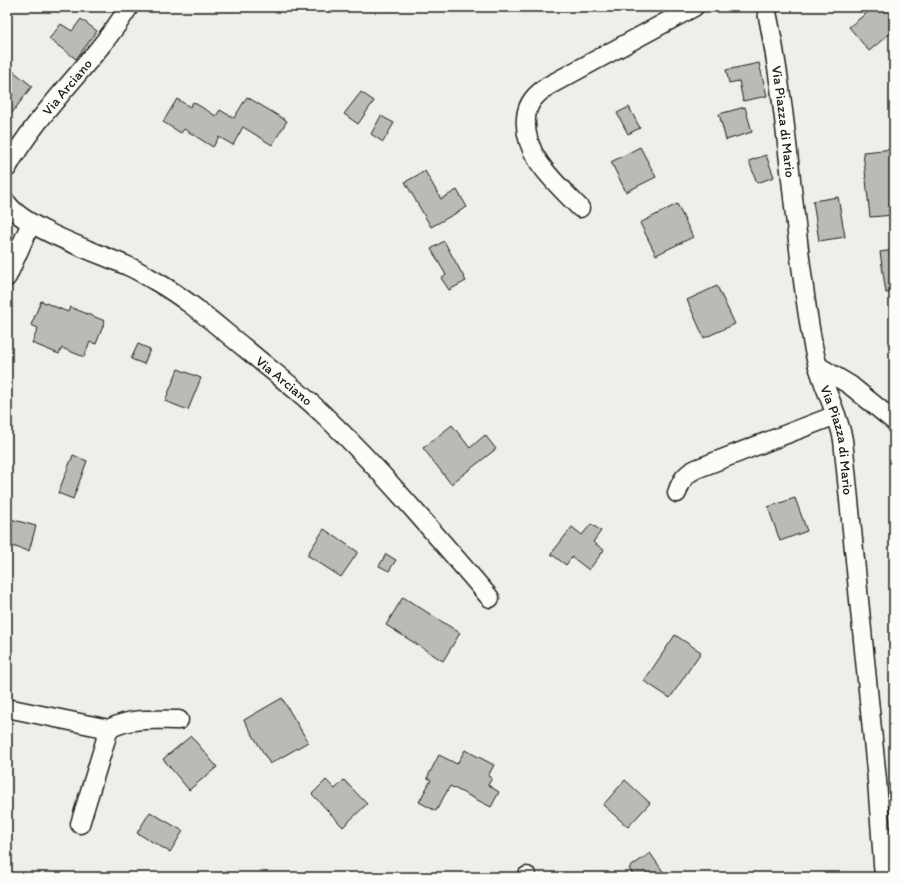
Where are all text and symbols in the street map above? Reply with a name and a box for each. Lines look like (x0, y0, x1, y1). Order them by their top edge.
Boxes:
street label: Via Arciano (39, 55, 96, 119)
street label: Via Piazza di Mario (768, 65, 799, 178)
street label: Via Arciano (252, 353, 316, 409)
street label: Via Piazza di Mario (816, 383, 856, 496)

